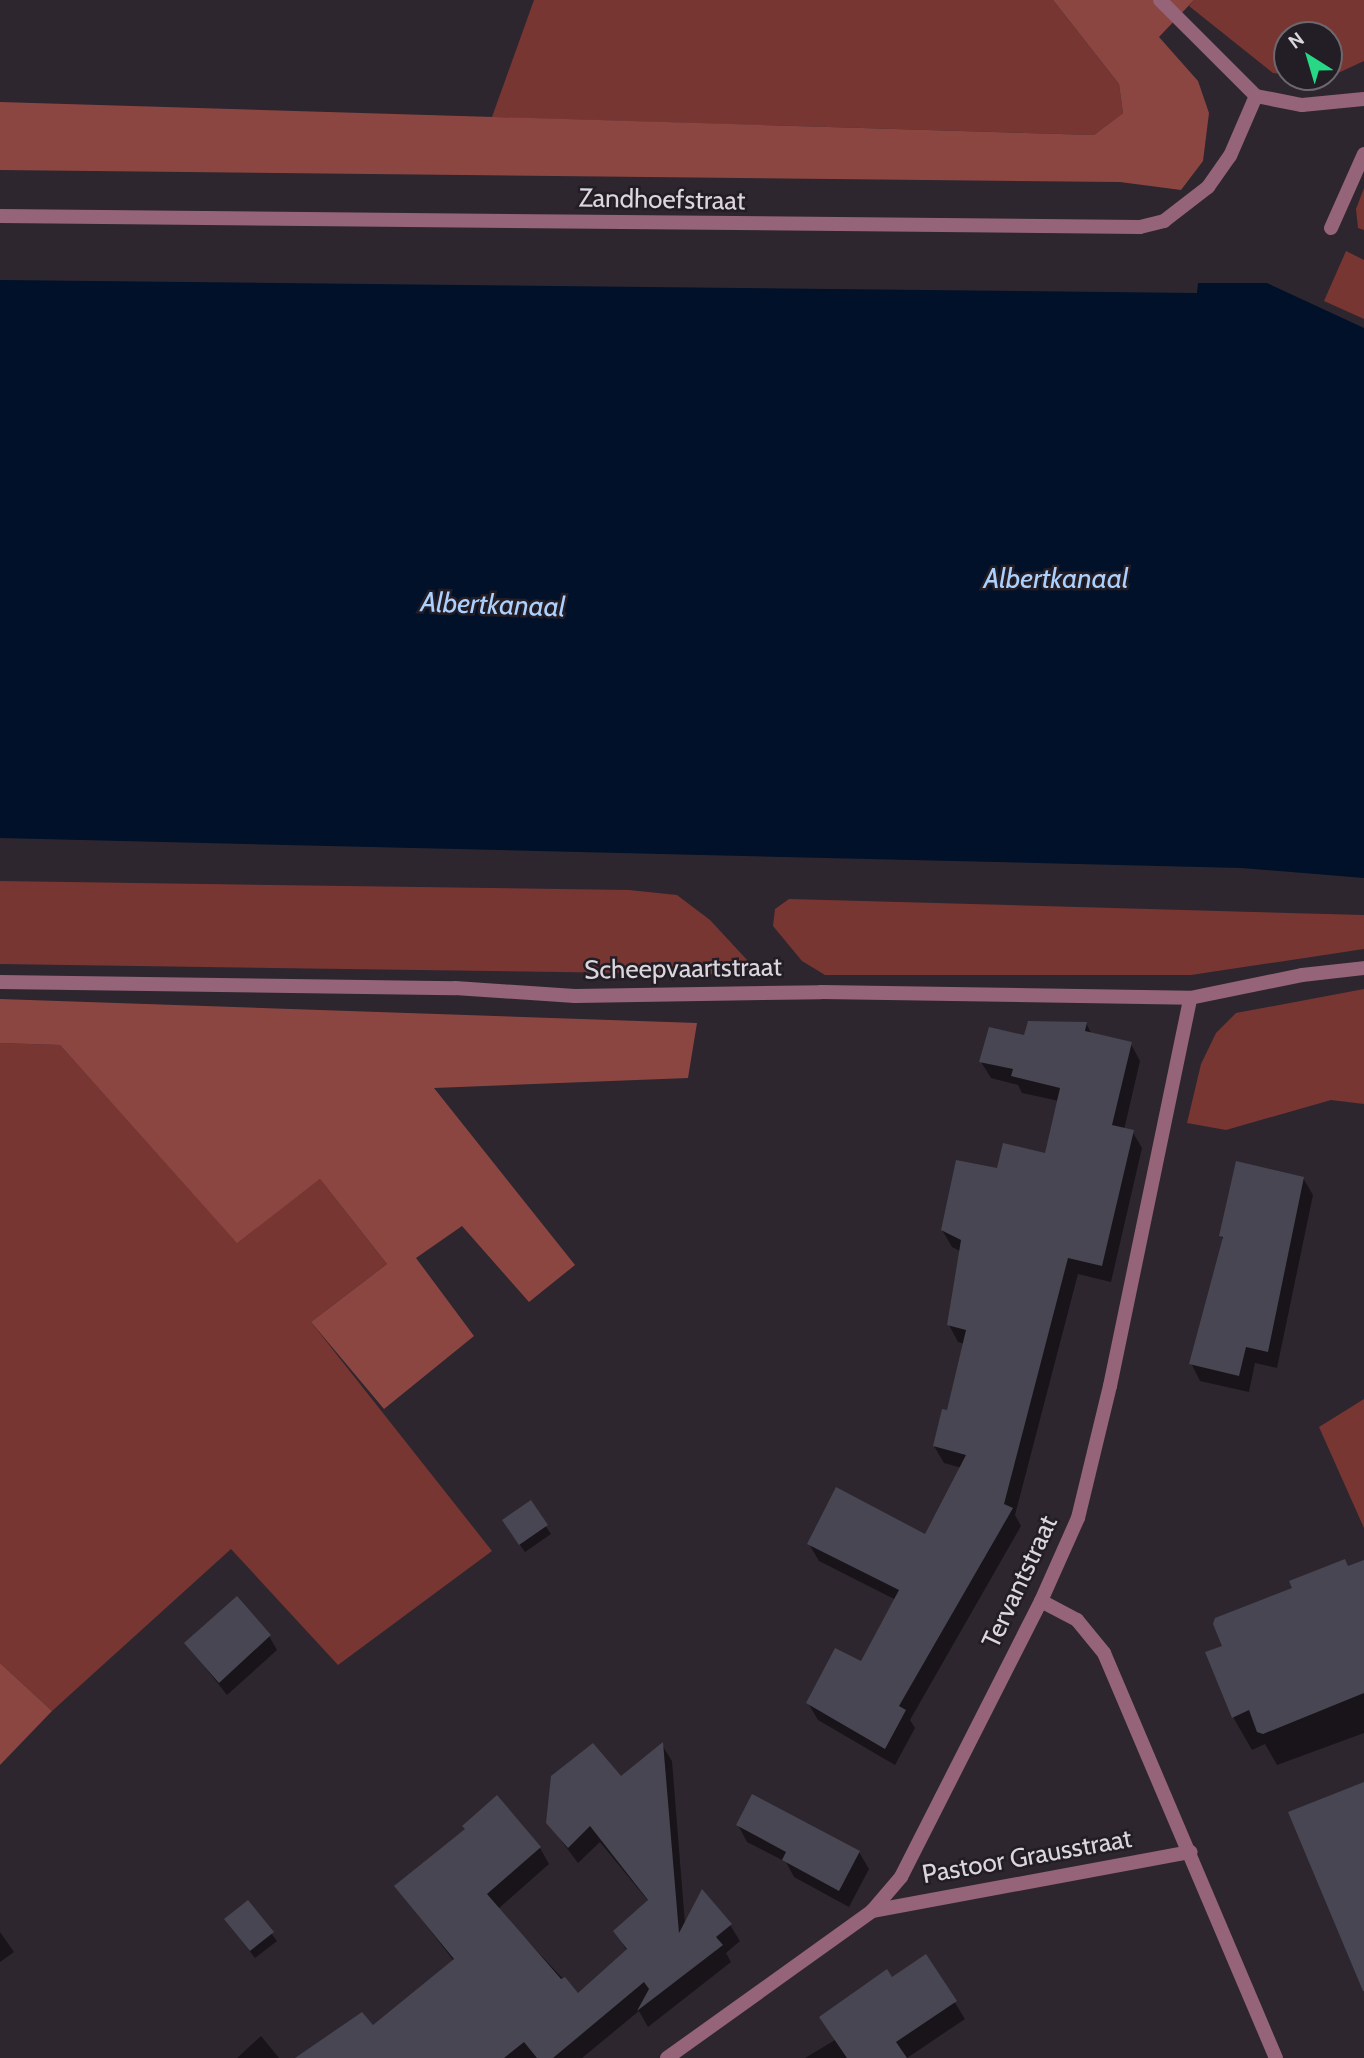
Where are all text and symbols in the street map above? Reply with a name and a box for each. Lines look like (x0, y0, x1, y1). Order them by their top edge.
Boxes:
north arrow (1273, 21, 1343, 91)
text: N (1284, 27, 1309, 54)
street label: Zandhoefstraat (578, 183, 746, 217)
water label: Albertkanaal (984, 561, 1128, 595)
water label: Albertkanaal (420, 585, 566, 623)
street label: Scheepvaartstraat (584, 952, 782, 986)
street label: Tervantstraat (976, 1511, 1064, 1653)
street label: Pastoor Grausstraat (920, 1823, 1134, 1891)

